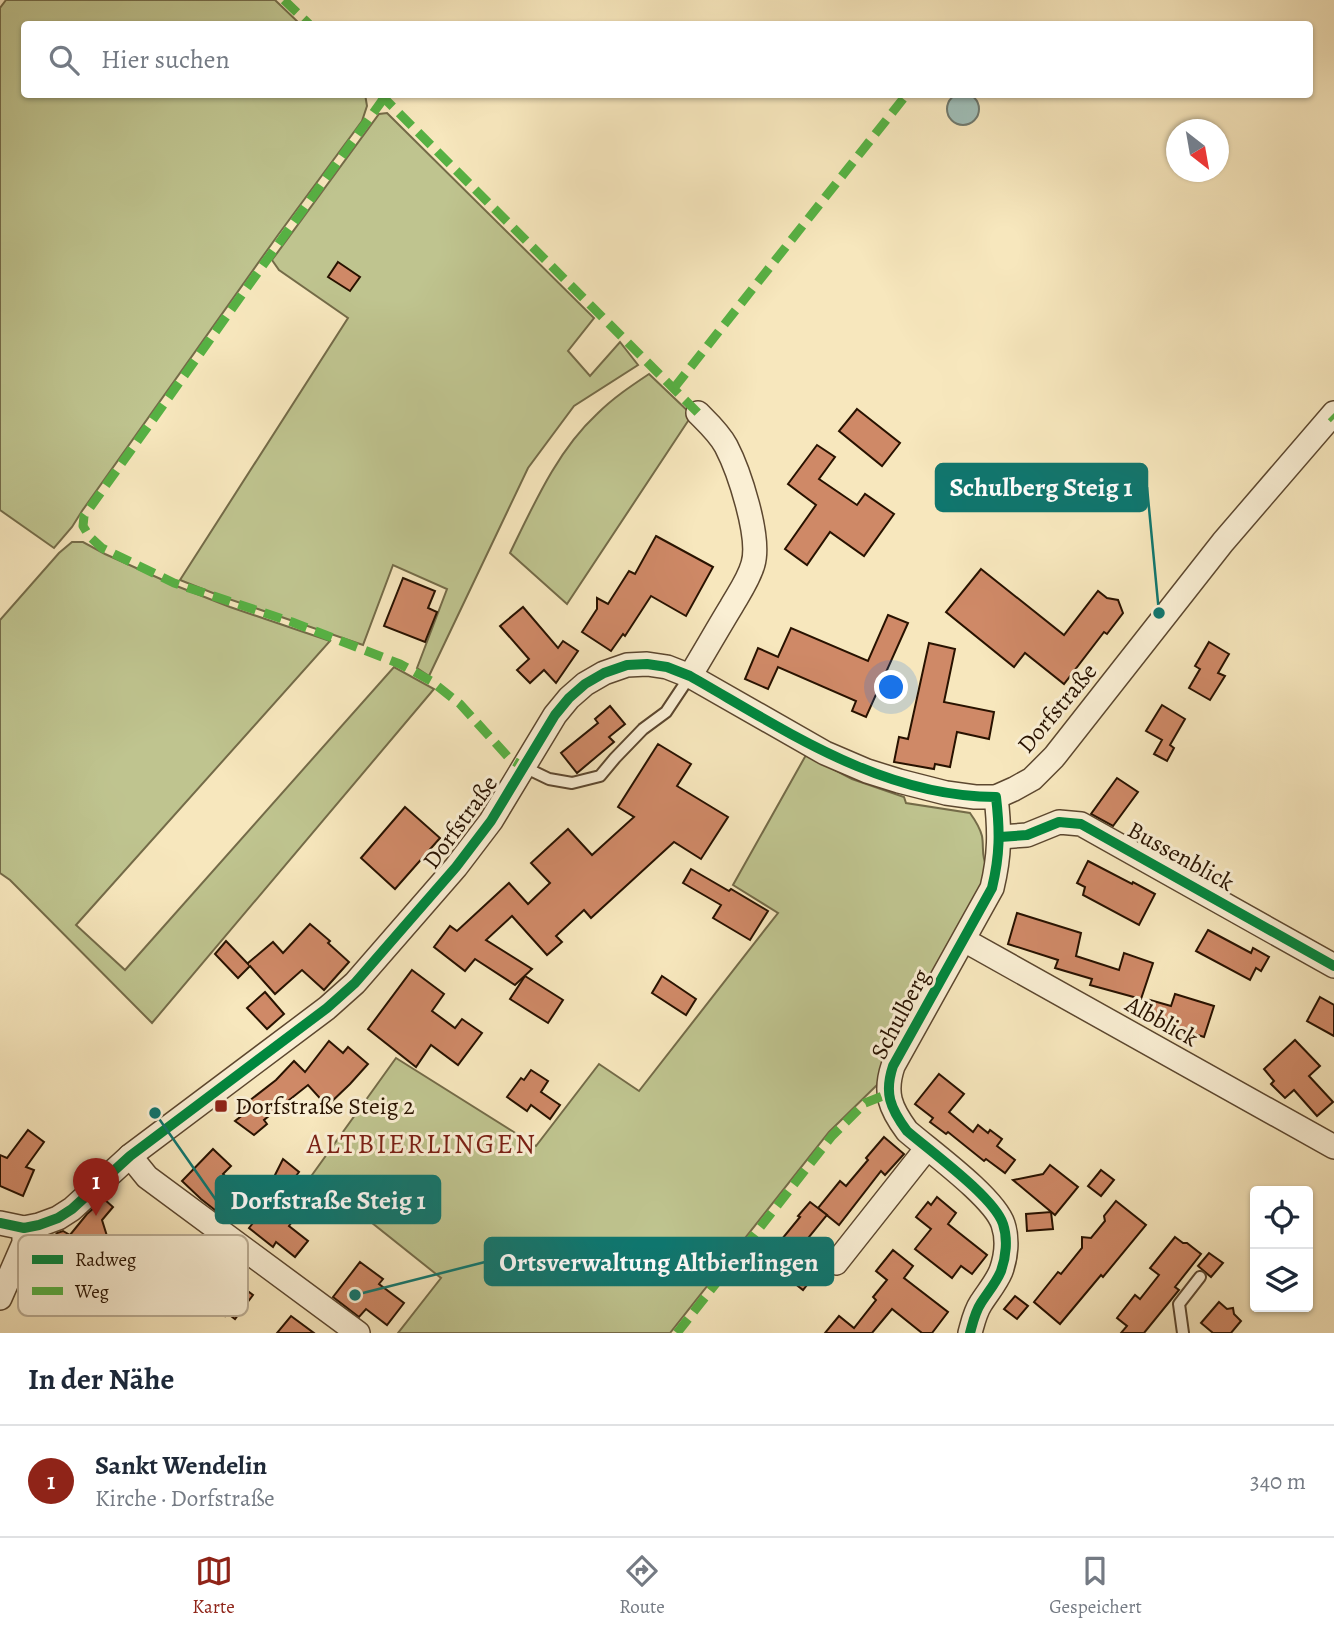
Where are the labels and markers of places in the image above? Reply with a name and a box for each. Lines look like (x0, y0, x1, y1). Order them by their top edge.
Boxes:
callout: Schulberg Steig 1 (936, 464, 1147, 511)
place label: Dorfstraße Steig 2 (235, 1090, 415, 1122)
marker: Dorfstraße Steig 2 (213, 1098, 229, 1114)
pin: 1 (73, 1158, 119, 1216)
callout: Dorfstraße Steig 1 (216, 1176, 440, 1223)
callout: Ortsverwaltung Altbierlingen (485, 1238, 833, 1285)

